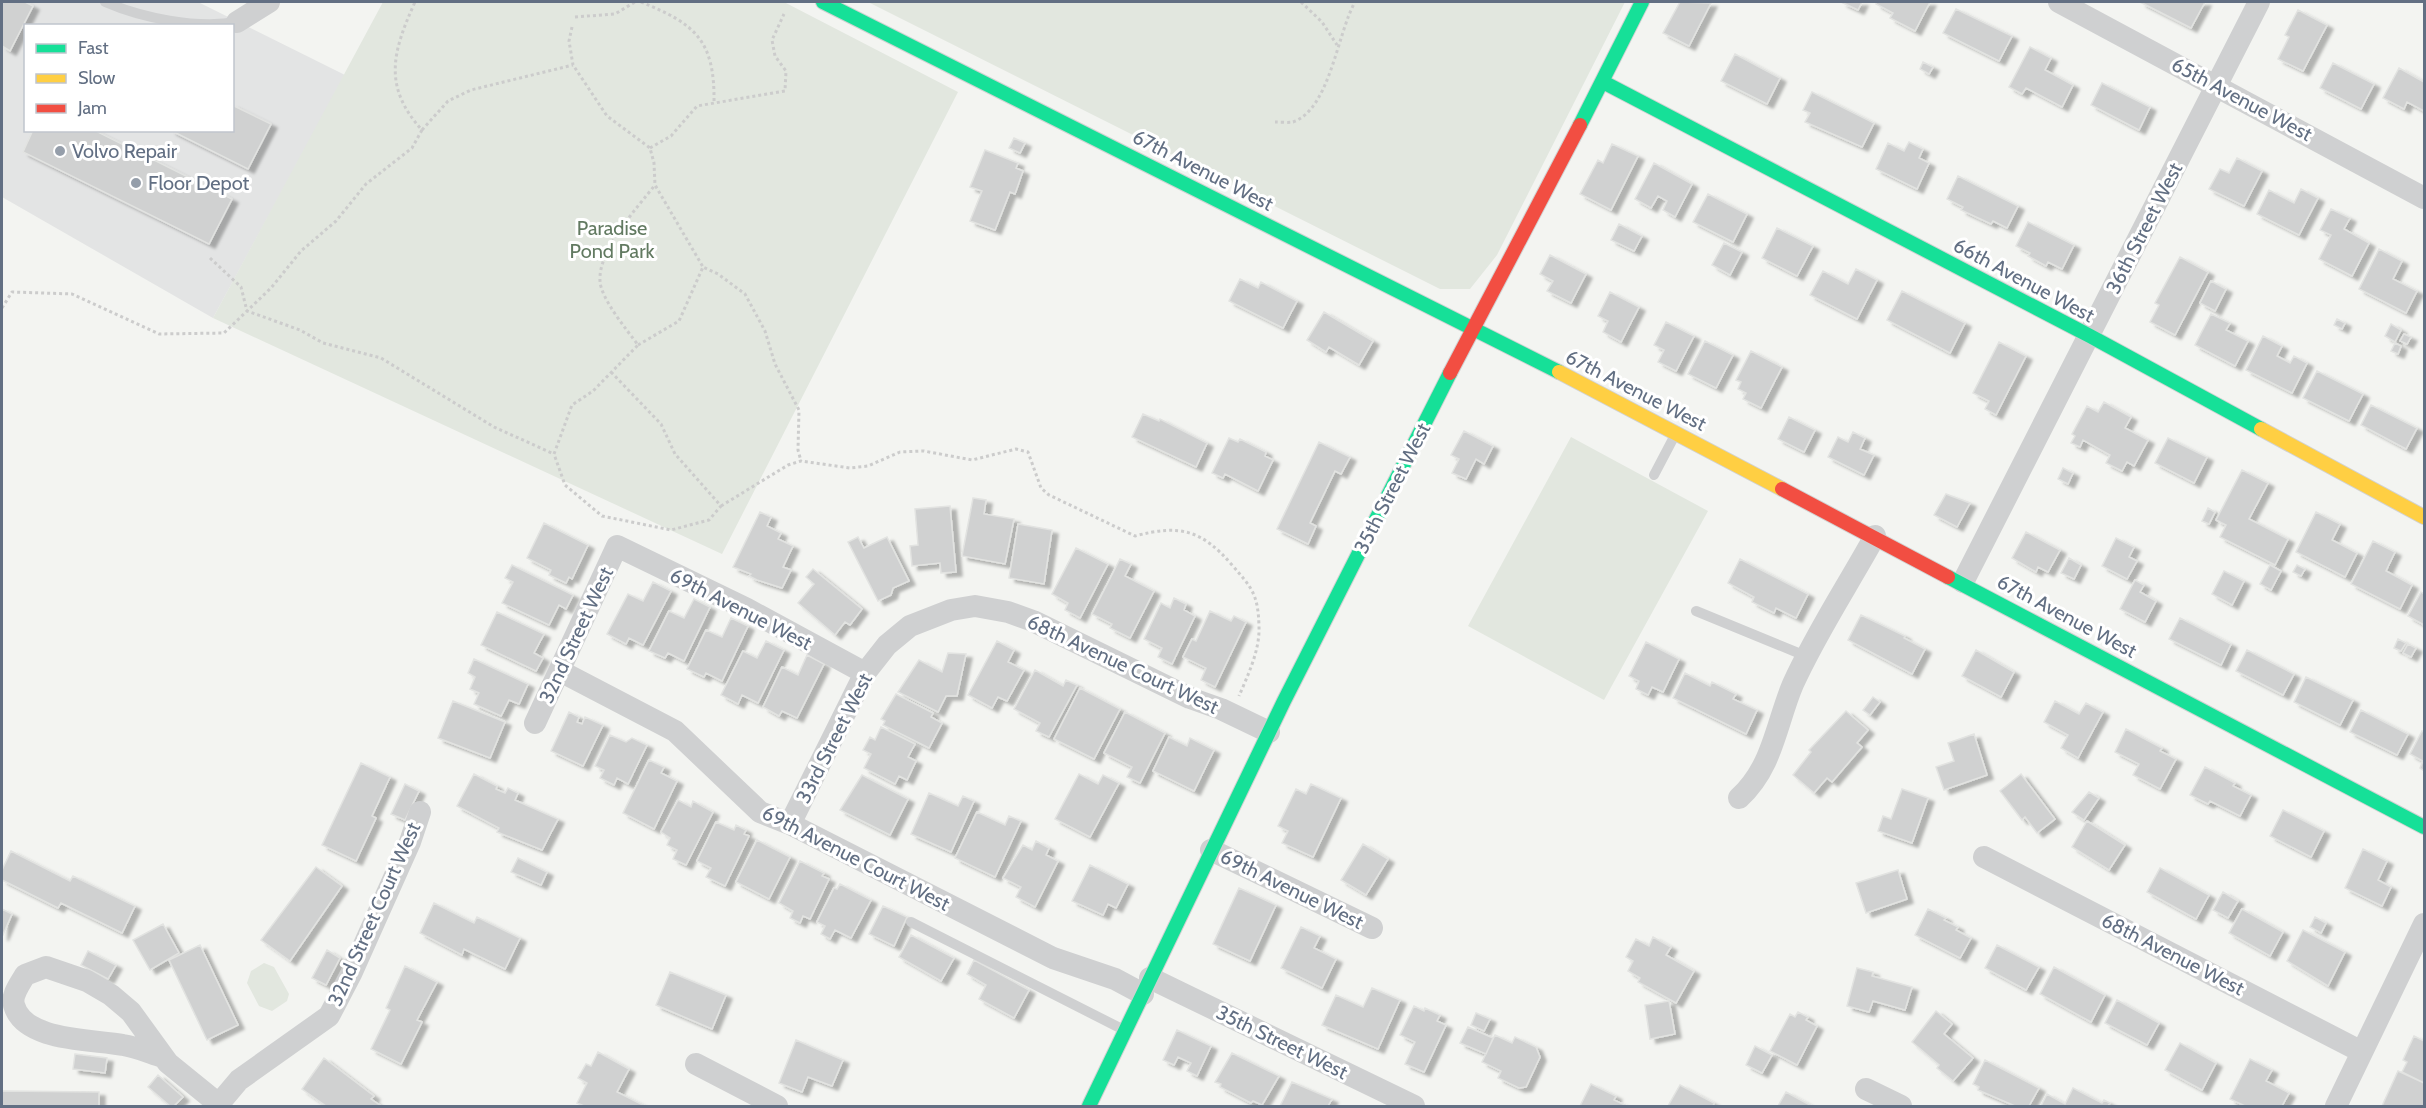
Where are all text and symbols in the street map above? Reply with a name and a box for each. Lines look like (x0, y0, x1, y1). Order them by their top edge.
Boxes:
legend (24, 24, 234, 132)
text: Fast (78, 37, 109, 59)
street label: 65th Avenue West (2168, 52, 2317, 146)
text: Slow (78, 67, 115, 89)
text: Jam (77, 97, 107, 119)
street label: 67th Avenue West (1129, 124, 1278, 216)
place label: Volvo Repair (72, 139, 178, 163)
marker: Volvo Repair (53, 144, 67, 158)
street label: 36th Street West (2101, 158, 2187, 297)
place label: Floor Depot (148, 171, 250, 195)
marker: Floor Depot (129, 176, 143, 190)
park label: Paradise Pond Park (570, 216, 655, 263)
street label: 66th Avenue West (1949, 233, 2099, 327)
street label: 67th Avenue West (1562, 344, 1711, 436)
street label: 35th Street West (1349, 419, 1435, 557)
street label: 32nd Street West (534, 563, 618, 707)
street label: 69th Avenue West (666, 563, 816, 655)
street label: 67th Avenue West (1993, 569, 2141, 663)
street label: 68th Avenue Court West (1024, 609, 1223, 719)
street label: 33rd Street West (791, 669, 877, 807)
street label: 69th Avenue Court West (758, 800, 954, 916)
street label: 32nd Street Court West (323, 818, 425, 1010)
street label: 69th Avenue West (1217, 844, 1368, 934)
street label: 68th Avenue West (2098, 908, 2249, 1000)
street label: 35th Street West (1212, 1000, 1352, 1084)

